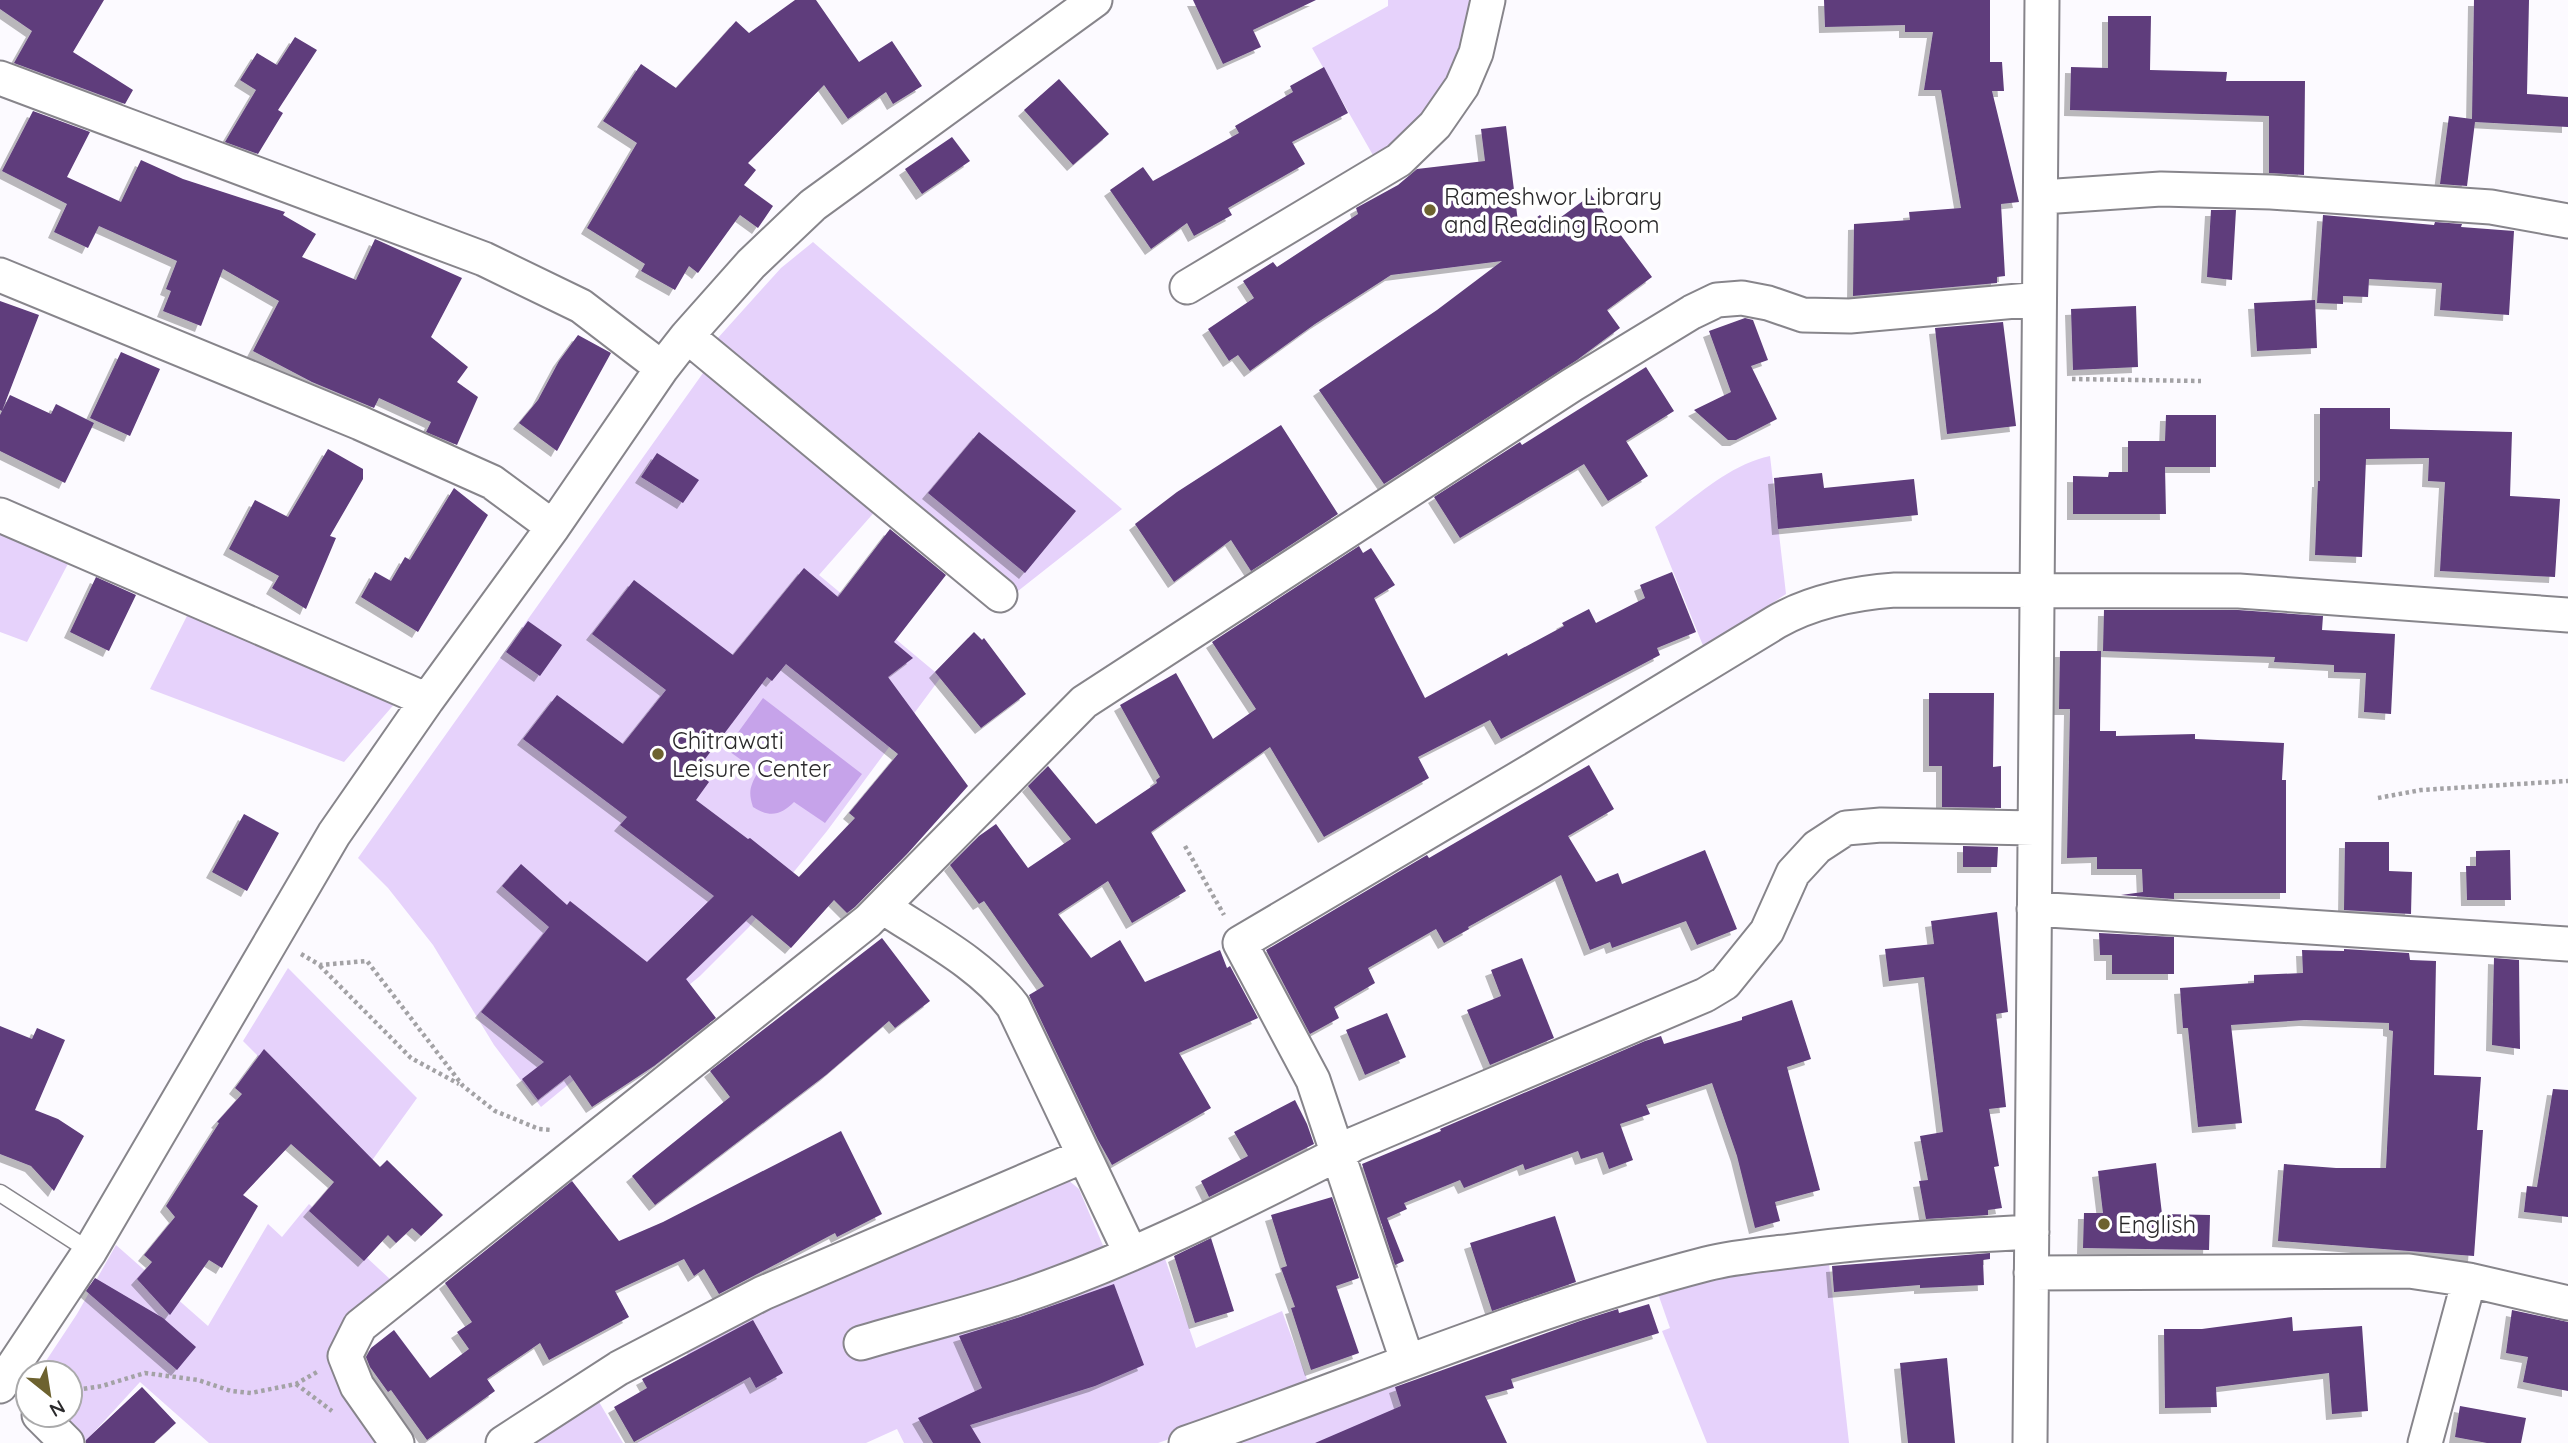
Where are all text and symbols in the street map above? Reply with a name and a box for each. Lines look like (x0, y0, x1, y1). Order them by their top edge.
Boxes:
place label: Rameshwor Library and Reading Room (1444, 181, 1662, 239)
marker: Rameshwor Library and Reading Room (1422, 202, 1438, 218)
place label: Chitrawati Leisure Center (672, 725, 831, 783)
marker: Chitrawati Leisure Center (650, 746, 666, 762)
place label: English (2118, 1209, 2196, 1239)
marker: English (2096, 1216, 2112, 1232)
north arrow (14, 1359, 84, 1429)
text: N (45, 1395, 70, 1423)

